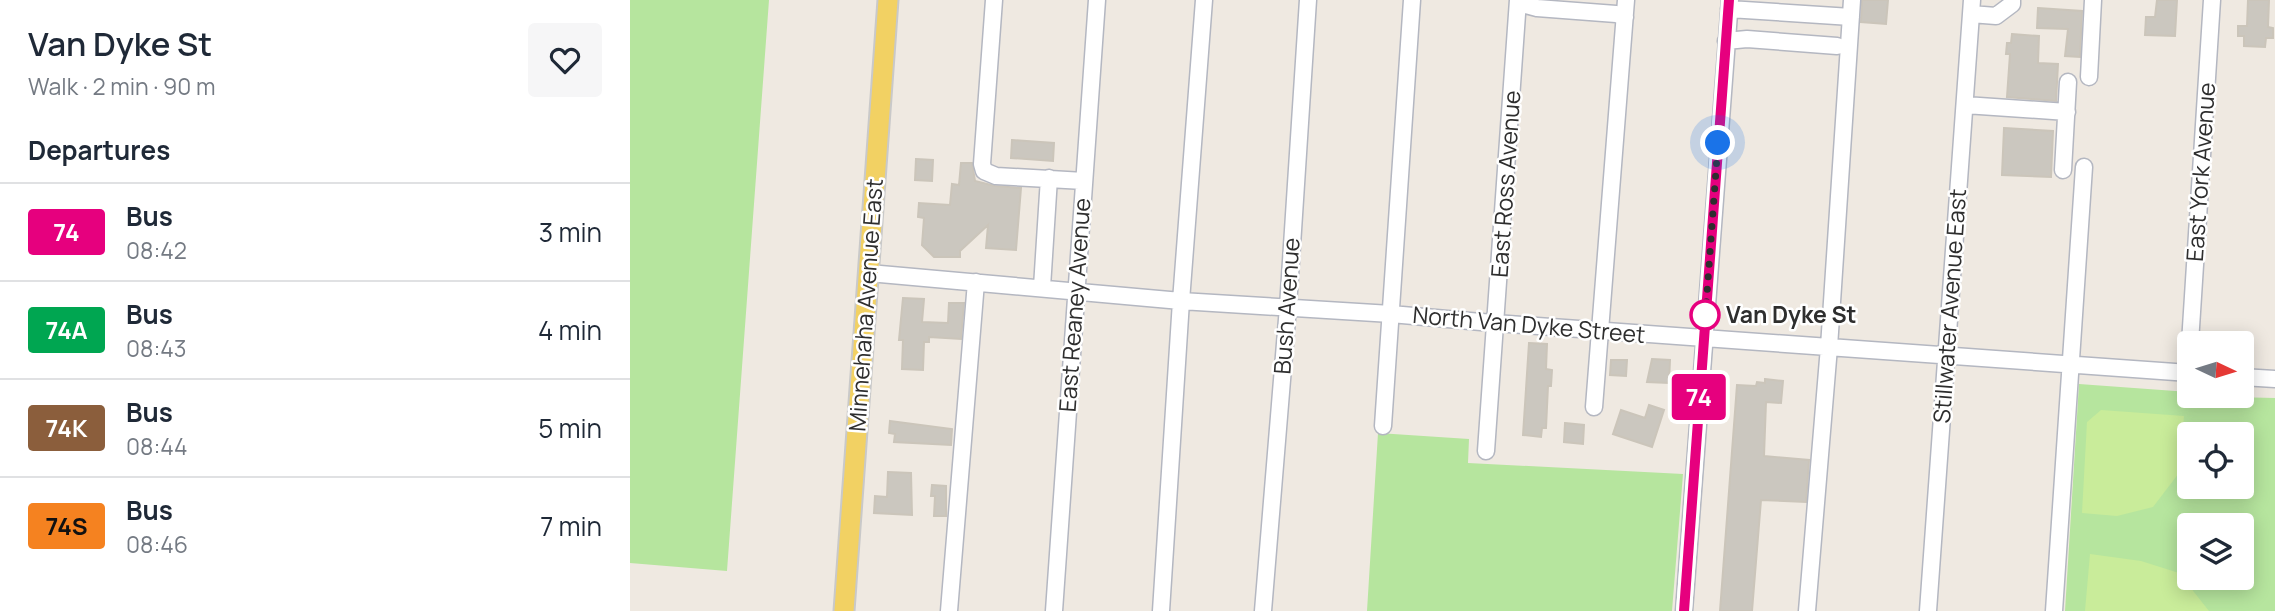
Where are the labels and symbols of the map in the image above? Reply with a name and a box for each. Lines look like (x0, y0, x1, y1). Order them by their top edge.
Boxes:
street label: East York Avenue (2178, 81, 2222, 263)
street label: East Ross Avenue (1483, 89, 1527, 278)
your location (1700, 125, 1735, 160)
street label: Minnehaha Avenue East (840, 177, 890, 432)
street label: Stillwater Avenue East (1925, 188, 1973, 424)
street label: East Reaney Avenue (1051, 197, 1097, 413)
street label: Bush Avenue (1265, 237, 1307, 375)
street label: North Van Dyke Street (1411, 298, 1647, 350)
place label: Van Dyke St (1726, 298, 1857, 330)
marker: Van Dyke St (1690, 300, 1720, 330)
north arrow (2177, 331, 2254, 408)
line badge: 74 (1668, 374, 1730, 420)

